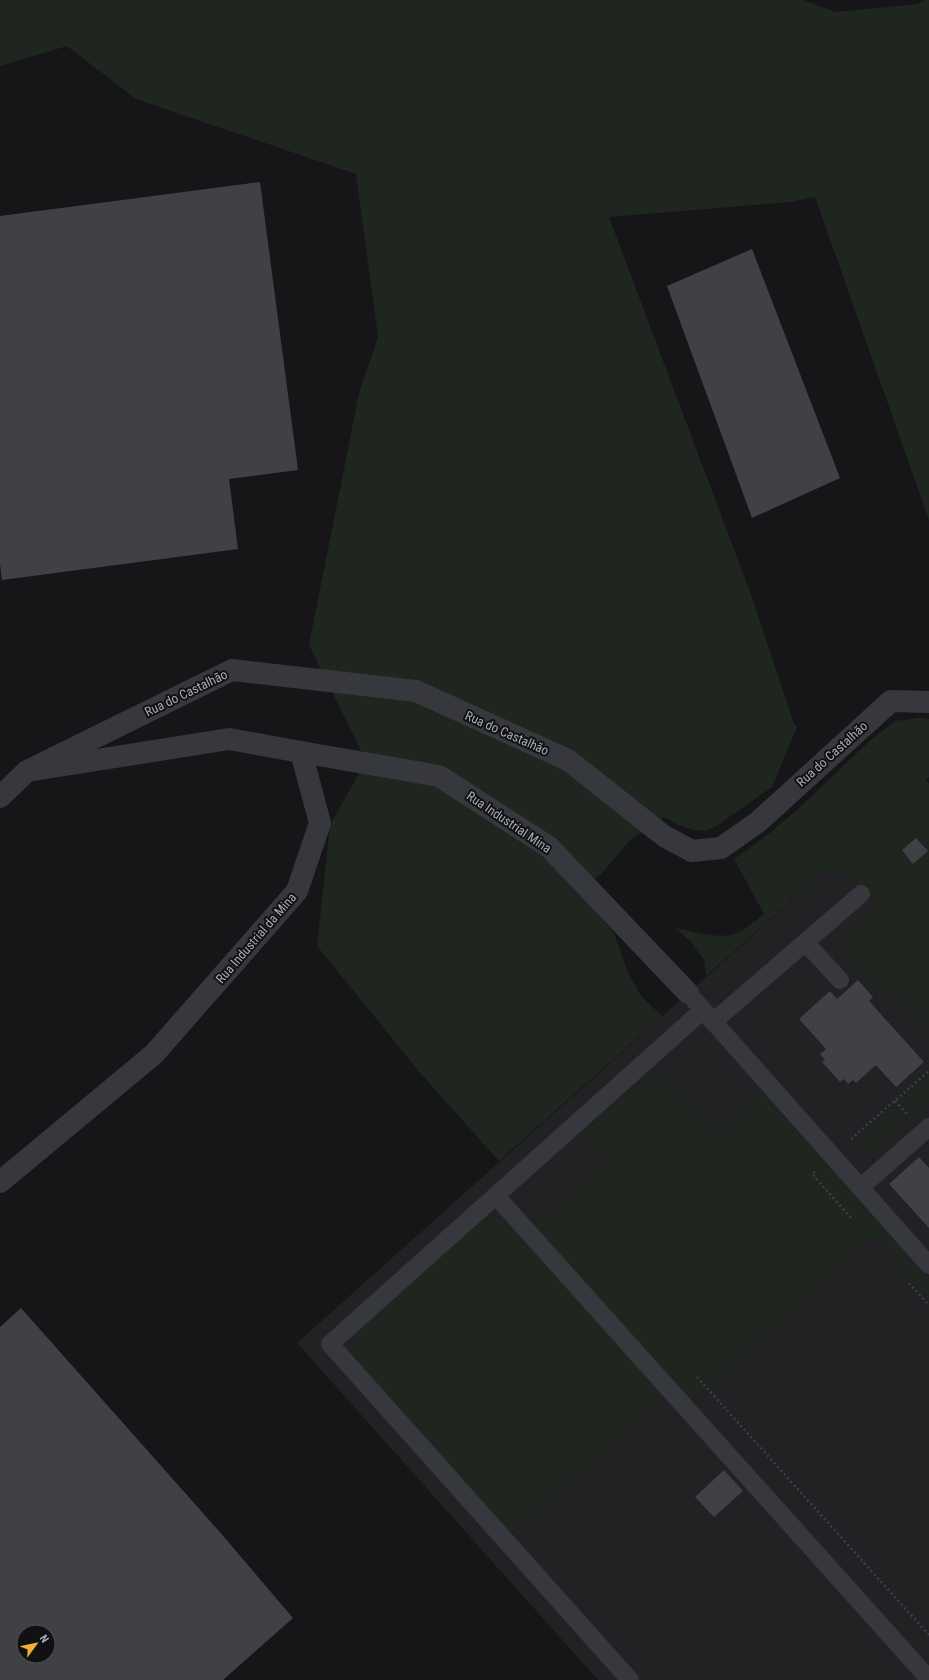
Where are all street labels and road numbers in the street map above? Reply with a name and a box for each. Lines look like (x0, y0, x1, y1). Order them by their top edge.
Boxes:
street label: Rua do Castalhão (142, 667, 230, 719)
street label: Rua do Castalhão (463, 708, 551, 758)
street label: Rua do Castalhão (794, 718, 870, 790)
street label: Rua Industrial Mina (464, 788, 554, 856)
street label: Rua Industrial da Mina (213, 890, 299, 986)

